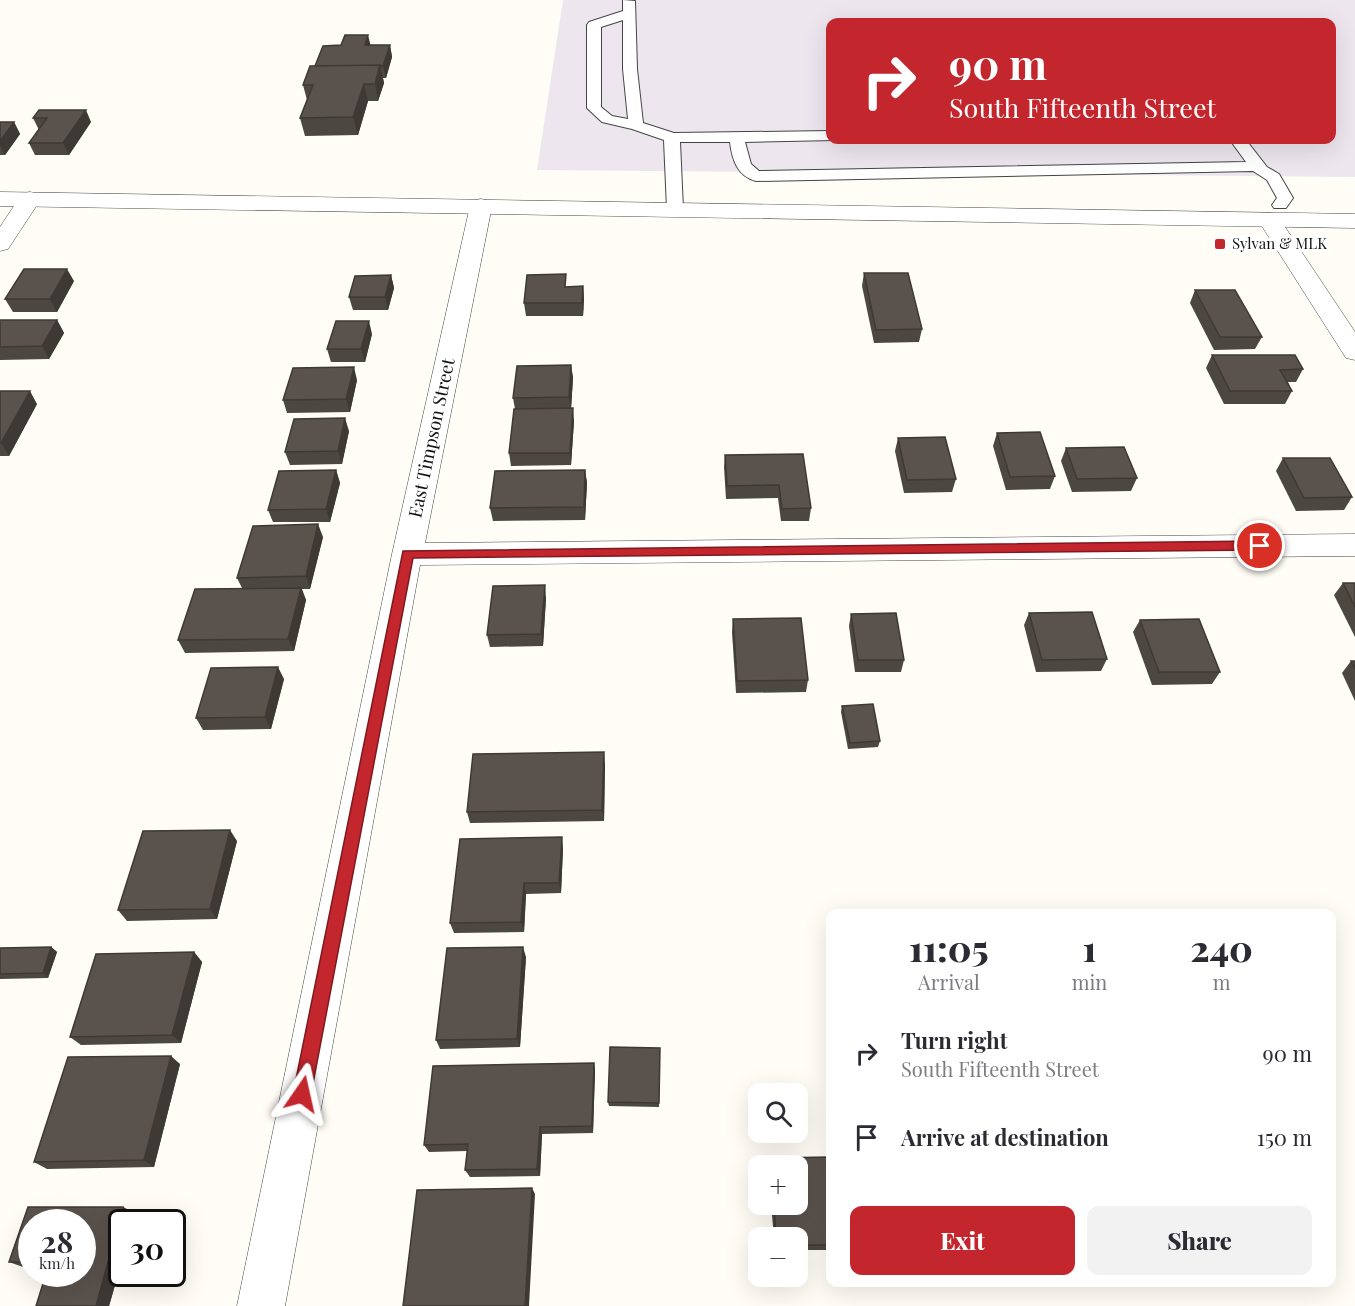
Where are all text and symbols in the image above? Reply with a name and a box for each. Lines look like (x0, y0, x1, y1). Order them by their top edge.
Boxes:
text: 90 m (949, 35, 1047, 91)
icon: right (850, 42, 928, 120)
text: South Fifteenth Street (949, 89, 1216, 125)
place label: Sylvan & MLK (1232, 233, 1327, 253)
marker: Sylvan & MLK (1213, 237, 1227, 251)
street label: East Timpson Street (402, 355, 460, 520)
pin (1234, 520, 1285, 571)
icon: arrive (1243, 529, 1276, 562)
text: 11:05 (909, 923, 989, 971)
text: 1 (1082, 923, 1096, 971)
text: 240 (1190, 923, 1253, 971)
text: Arrival (918, 968, 980, 995)
text: min (1072, 968, 1107, 995)
text: m (1213, 968, 1231, 995)
text: Turn right (901, 1025, 1007, 1055)
icon: right (850, 1037, 883, 1070)
text: 90 m (1263, 1038, 1312, 1068)
text: South Fifteenth Street (901, 1055, 1099, 1082)
position arrow (270, 1062, 334, 1126)
map controls (748, 1083, 808, 1287)
button: search (748, 1083, 808, 1143)
icon: arrive (850, 1121, 883, 1154)
text: Arrive at destination (901, 1122, 1109, 1152)
text: 150 m (1257, 1122, 1312, 1152)
button: + (748, 1155, 808, 1215)
button: Exit (850, 1206, 1075, 1275)
button: Share (1087, 1206, 1312, 1275)
speed limit sign: 30 (108, 1209, 186, 1287)
text: 28 (41, 1221, 73, 1261)
button: − (748, 1227, 808, 1287)
text: km/h (39, 1253, 75, 1273)

